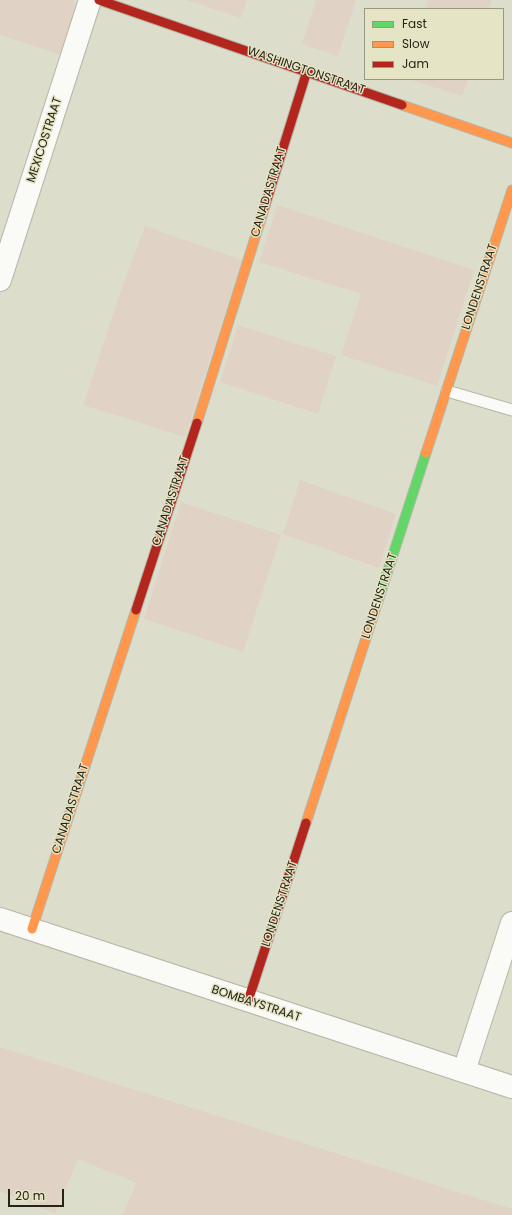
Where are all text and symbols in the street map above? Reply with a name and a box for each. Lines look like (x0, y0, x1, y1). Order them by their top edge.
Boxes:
legend (364, 8, 504, 80)
text: Fast (402, 15, 427, 32)
text: Slow (402, 35, 430, 52)
street label: WASHINGTONSTRAAT (245, 44, 367, 98)
text: Jam (402, 55, 429, 72)
street label: MEXICOSTRAAT (24, 95, 66, 185)
street label: CANADASTRAAT (248, 145, 290, 239)
street label: LONDENSTRAAT (459, 242, 501, 332)
street label: CANADASTRAAT (150, 454, 192, 548)
street label: LONDENSTRAAT (359, 551, 401, 641)
street label: CANADASTRAAT (50, 762, 92, 856)
street label: LONDENSTRAAT (259, 859, 301, 949)
street label: BOMBAYSTRAAT (210, 983, 302, 1025)
scale bar (10, 1181, 66, 1207)
text: 20 m (15, 1187, 45, 1204)

